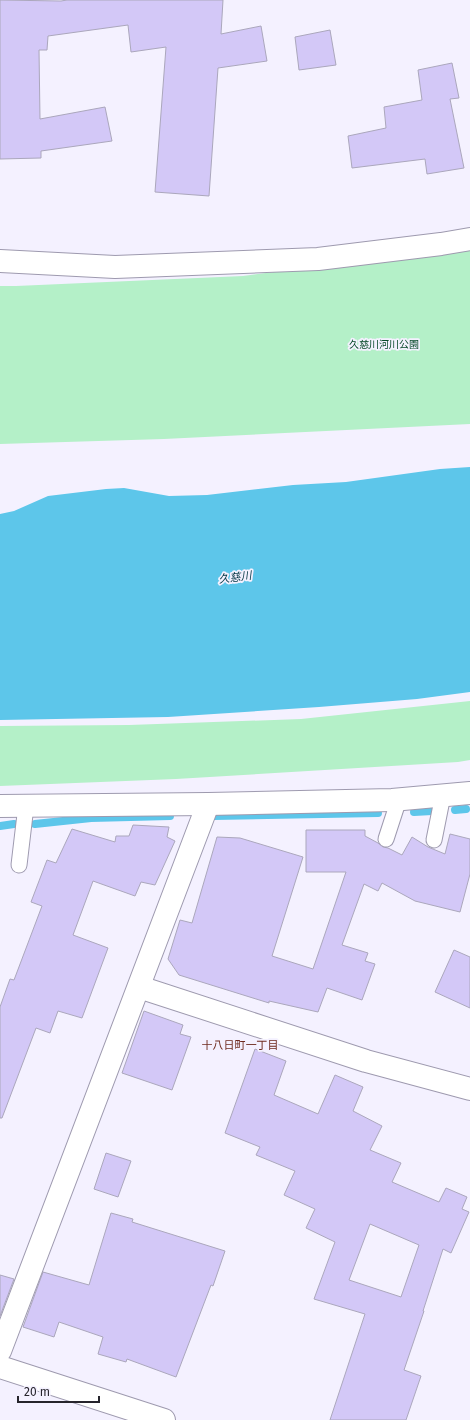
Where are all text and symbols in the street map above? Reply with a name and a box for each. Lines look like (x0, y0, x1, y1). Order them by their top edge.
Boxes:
park label: 久慈川河川公園 (349, 339, 419, 351)
water label: 久慈川 (218, 569, 253, 586)
district label: 十八日町一丁目 (202, 1039, 279, 1052)
scale bar (18, 1378, 99, 1404)
text: 20 m (24, 1385, 50, 1399)

